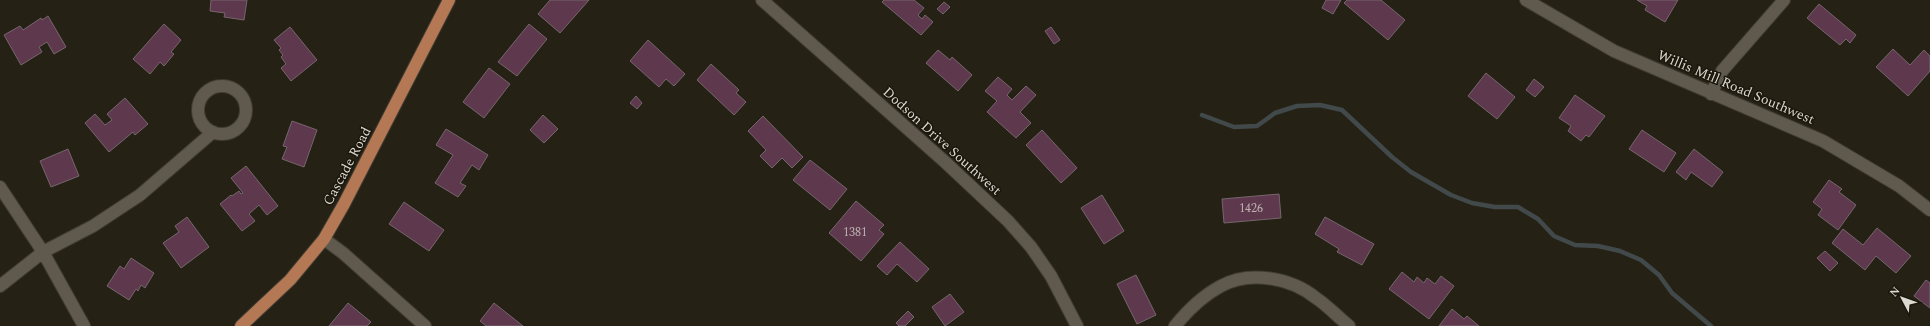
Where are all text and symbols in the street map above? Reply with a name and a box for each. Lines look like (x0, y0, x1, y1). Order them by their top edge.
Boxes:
street label: Willis Mill Road Southwest (1654, 44, 1818, 130)
street label: Dodson Drive Southwest (878, 82, 1006, 200)
street label: Cascade Road (317, 123, 377, 209)
house number: 1426 (1239, 199, 1263, 218)
house number: 1381 (843, 223, 867, 242)
north arrow (1882, 278, 1922, 318)
text: N (1885, 283, 1904, 301)

